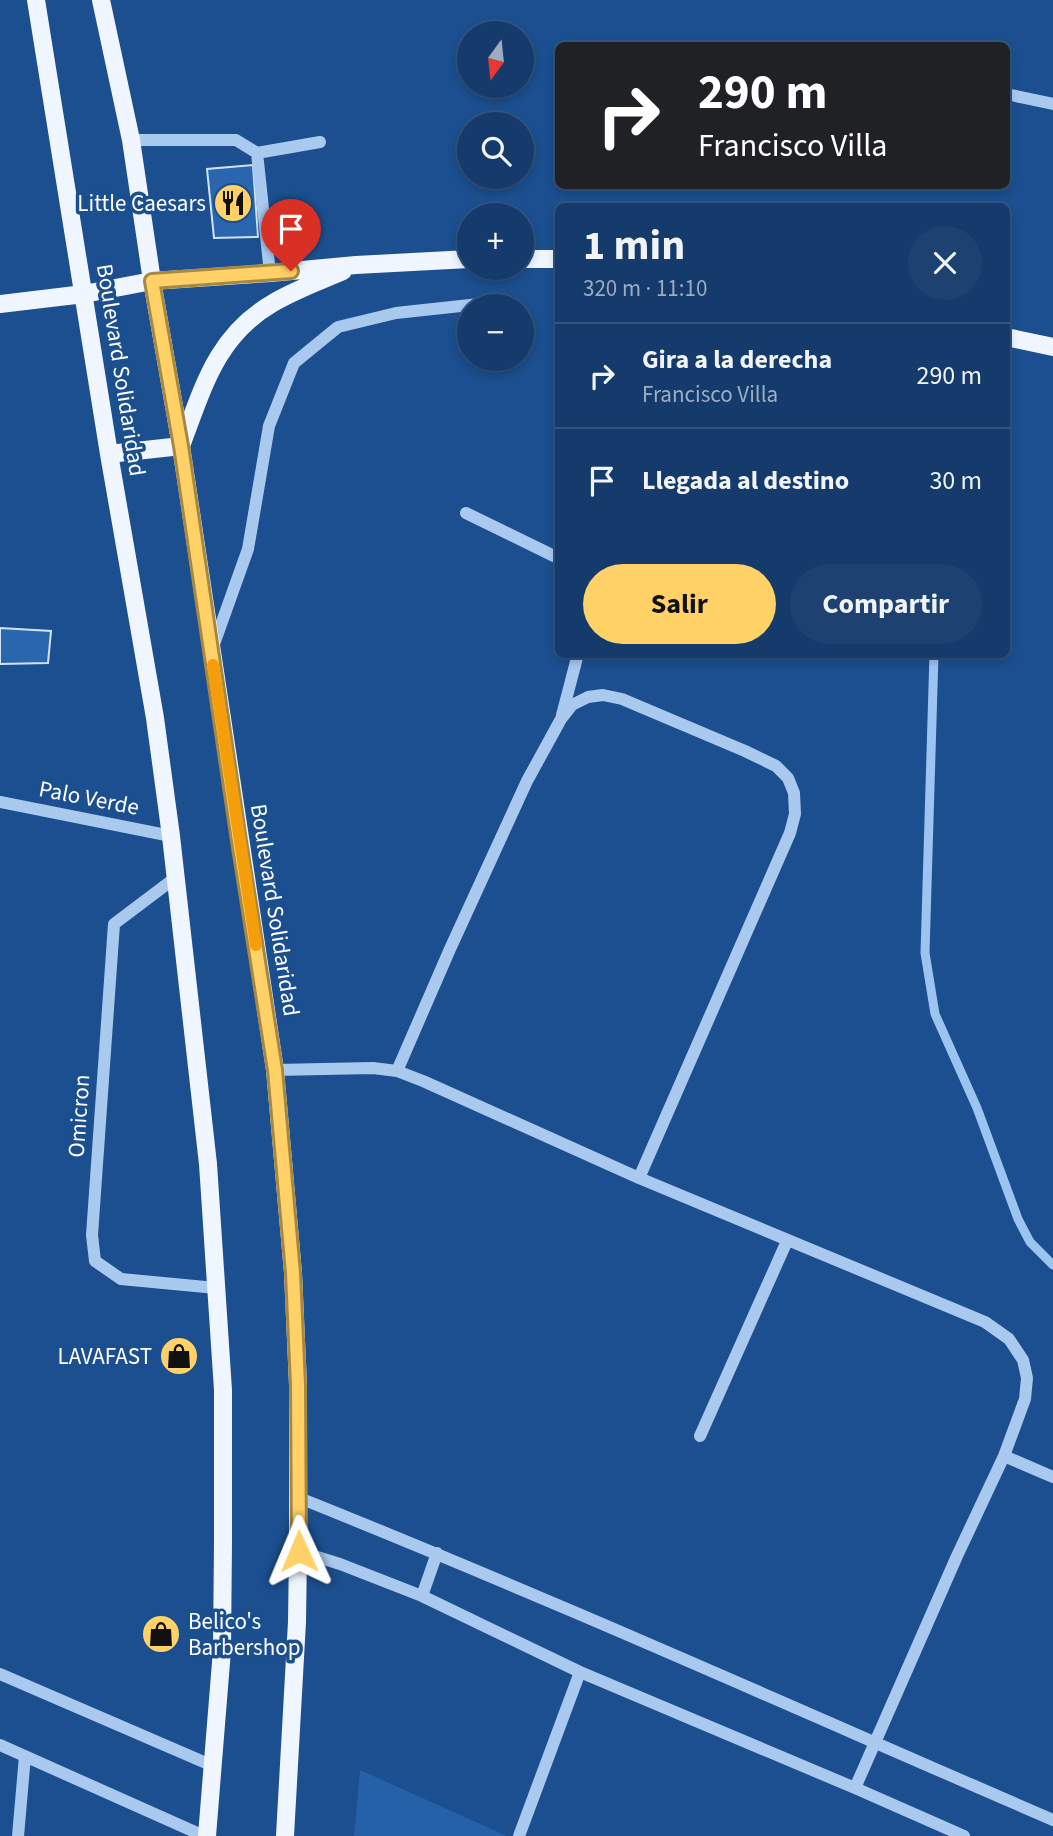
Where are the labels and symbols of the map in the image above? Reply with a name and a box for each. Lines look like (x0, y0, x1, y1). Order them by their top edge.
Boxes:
north arrow (457, 21, 534, 98)
restaurant icon: Little Caesars (212, 182, 254, 224)
place label: Little Caesars (77, 187, 206, 220)
pin (261, 199, 321, 271)
street label: Boulevard Solidaridad (88, 262, 154, 478)
street label: Palo Verde (36, 772, 142, 824)
street label: Boulevard Solidaridad (242, 802, 308, 1018)
street label: Omicron (60, 1073, 98, 1159)
shop icon: LAVAFAST (158, 1335, 200, 1377)
place label: LAVAFAST (57, 1340, 152, 1373)
position arrow (262, 1514, 336, 1588)
place label: Belico's Barbershop (188, 1605, 301, 1664)
shop icon: Belico's Barbershop (140, 1613, 182, 1655)

